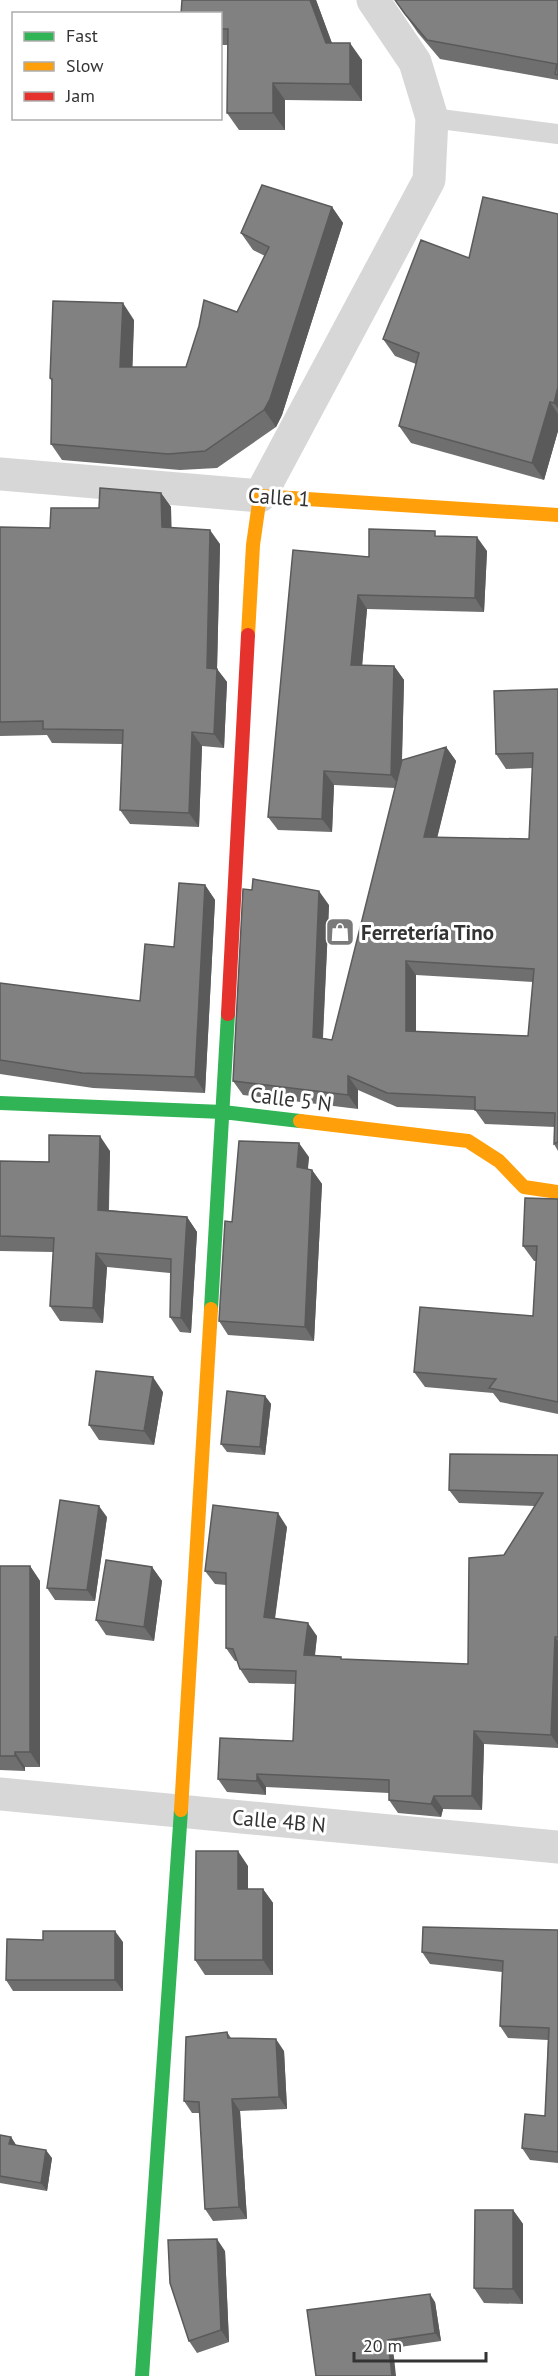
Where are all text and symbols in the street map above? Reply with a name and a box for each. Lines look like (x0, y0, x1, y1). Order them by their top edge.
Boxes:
legend (12, 12, 222, 120)
text: Fast (66, 24, 98, 47)
text: Slow (66, 54, 104, 77)
text: Jam (65, 84, 95, 107)
street label: Calle 1 (247, 481, 311, 513)
shop icon: Ferretería Tino (324, 916, 356, 948)
place label: Ferretería Tino (361, 919, 494, 946)
street label: Calle 5 N (249, 1081, 333, 1117)
street label: Calle 4B N (231, 1803, 327, 1839)
scale bar (354, 2325, 486, 2363)
text: 20 m (363, 2334, 402, 2357)

